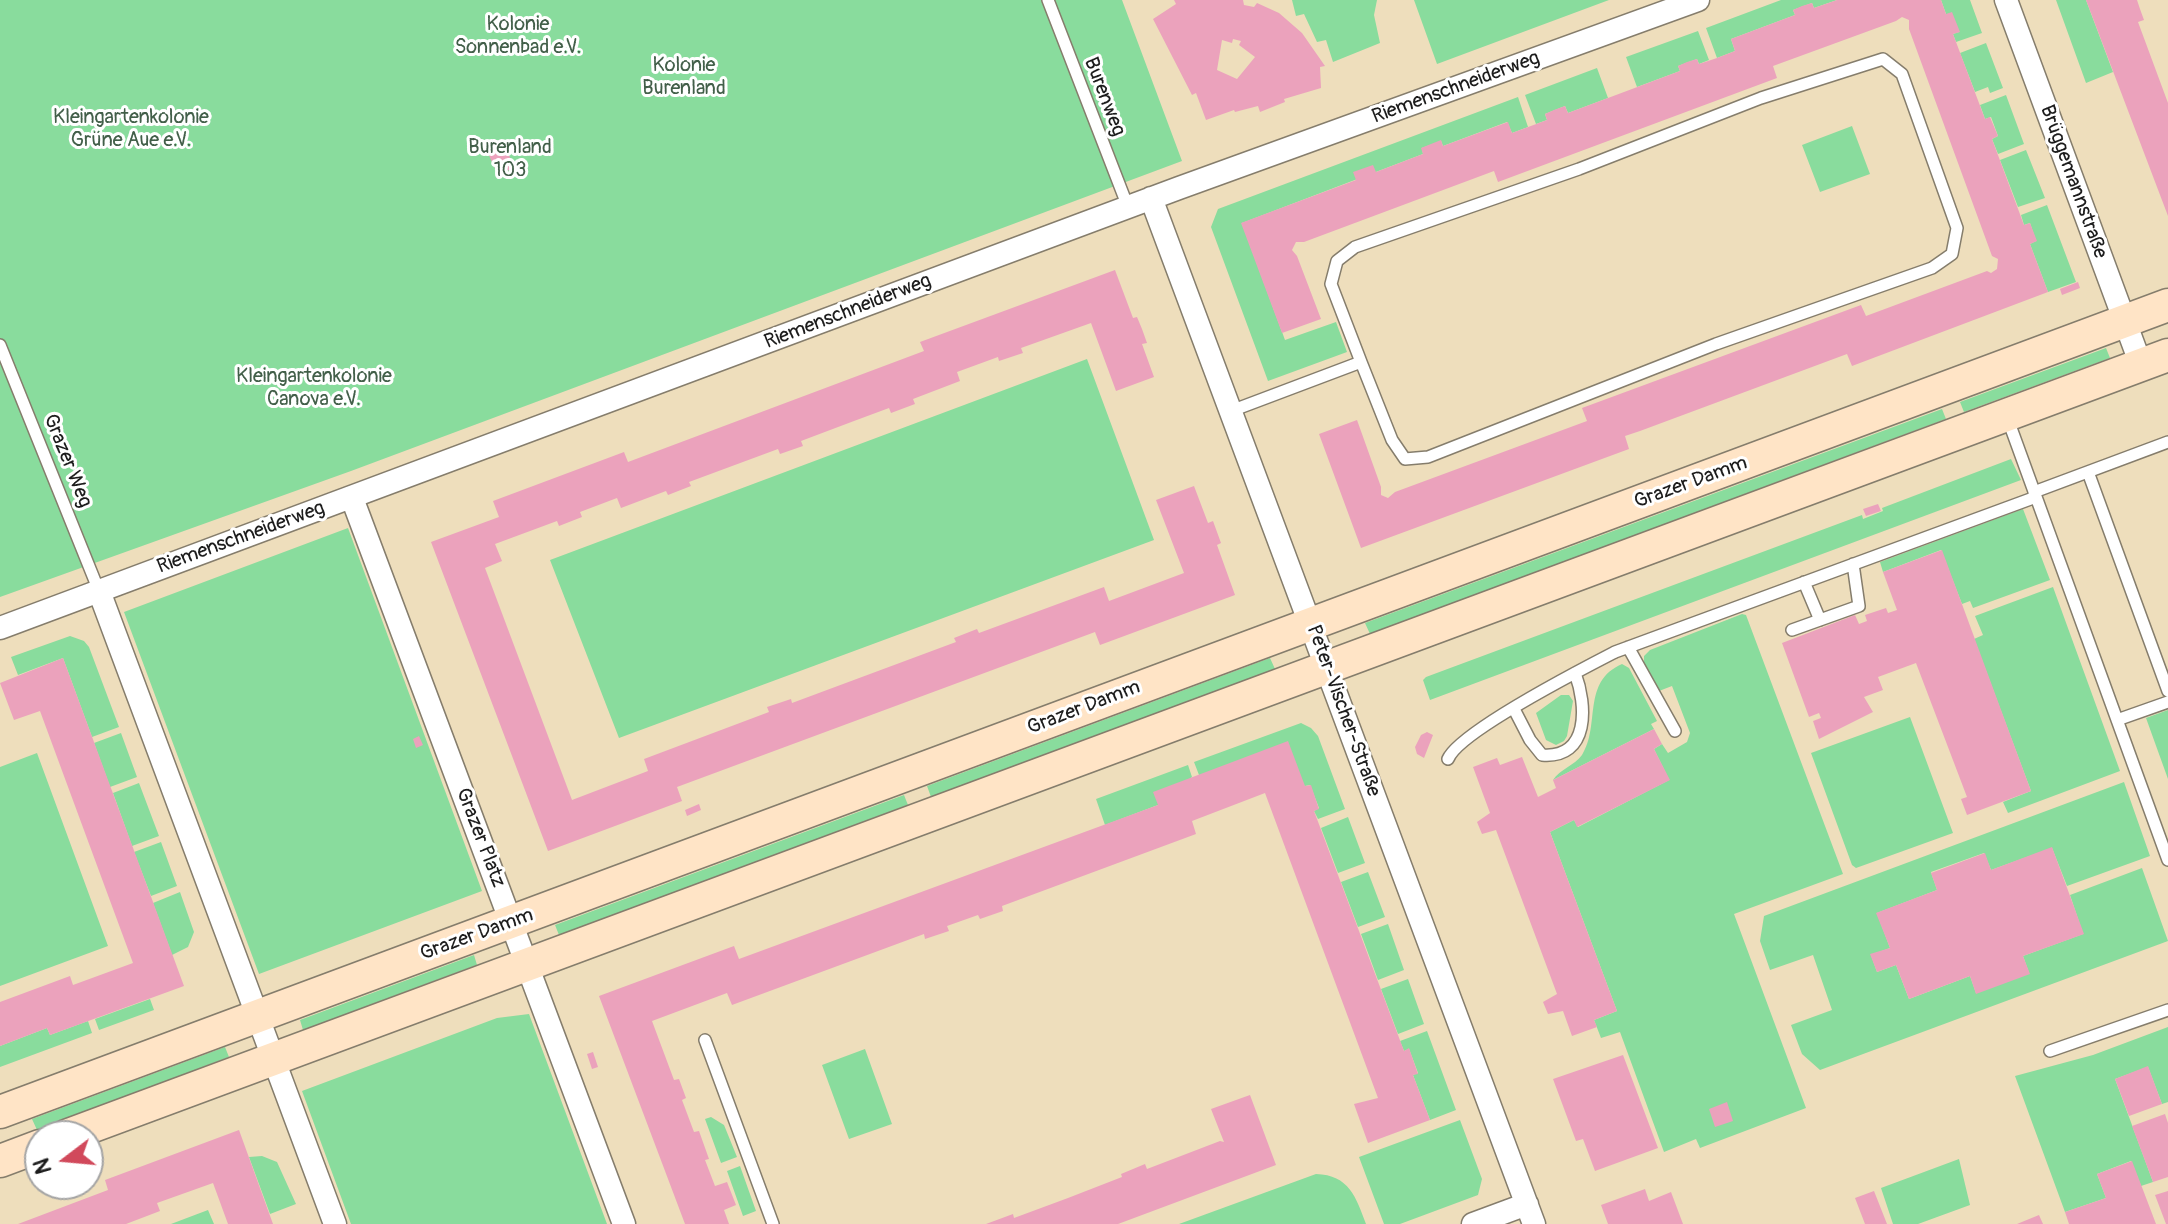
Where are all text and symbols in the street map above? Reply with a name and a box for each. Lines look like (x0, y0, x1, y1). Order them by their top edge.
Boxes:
park label: Kolonie Sonnenbad e.V. (455, 13, 581, 60)
street label: Riemenschneiderweg (1369, 47, 1543, 129)
park label: Kolonie Burenland (642, 54, 726, 101)
street label: Burenweg (1078, 54, 1130, 140)
street label: Brüggemannstraße (2034, 102, 2112, 262)
park label: Kleingartenkolonie Grüne Aue e.V. (53, 106, 209, 153)
park label: Burenland 103 (468, 136, 552, 183)
street label: Riemenschneiderweg (761, 269, 935, 355)
park label: Kleingartenkolonie Canova e.V. (236, 365, 392, 412)
street label: Grazer Weg (37, 411, 97, 511)
street label: Grazer Damm (1631, 451, 1751, 515)
street label: Riemenschneiderweg (154, 497, 328, 579)
street label: Peter-Vischer-Straße (1301, 622, 1385, 800)
street label: Grazer Damm (1024, 676, 1144, 740)
street label: Grazer Platz (450, 785, 510, 891)
street label: Grazer Damm (417, 903, 537, 967)
north arrow (24, 1120, 104, 1200)
text: N (27, 1155, 58, 1177)

